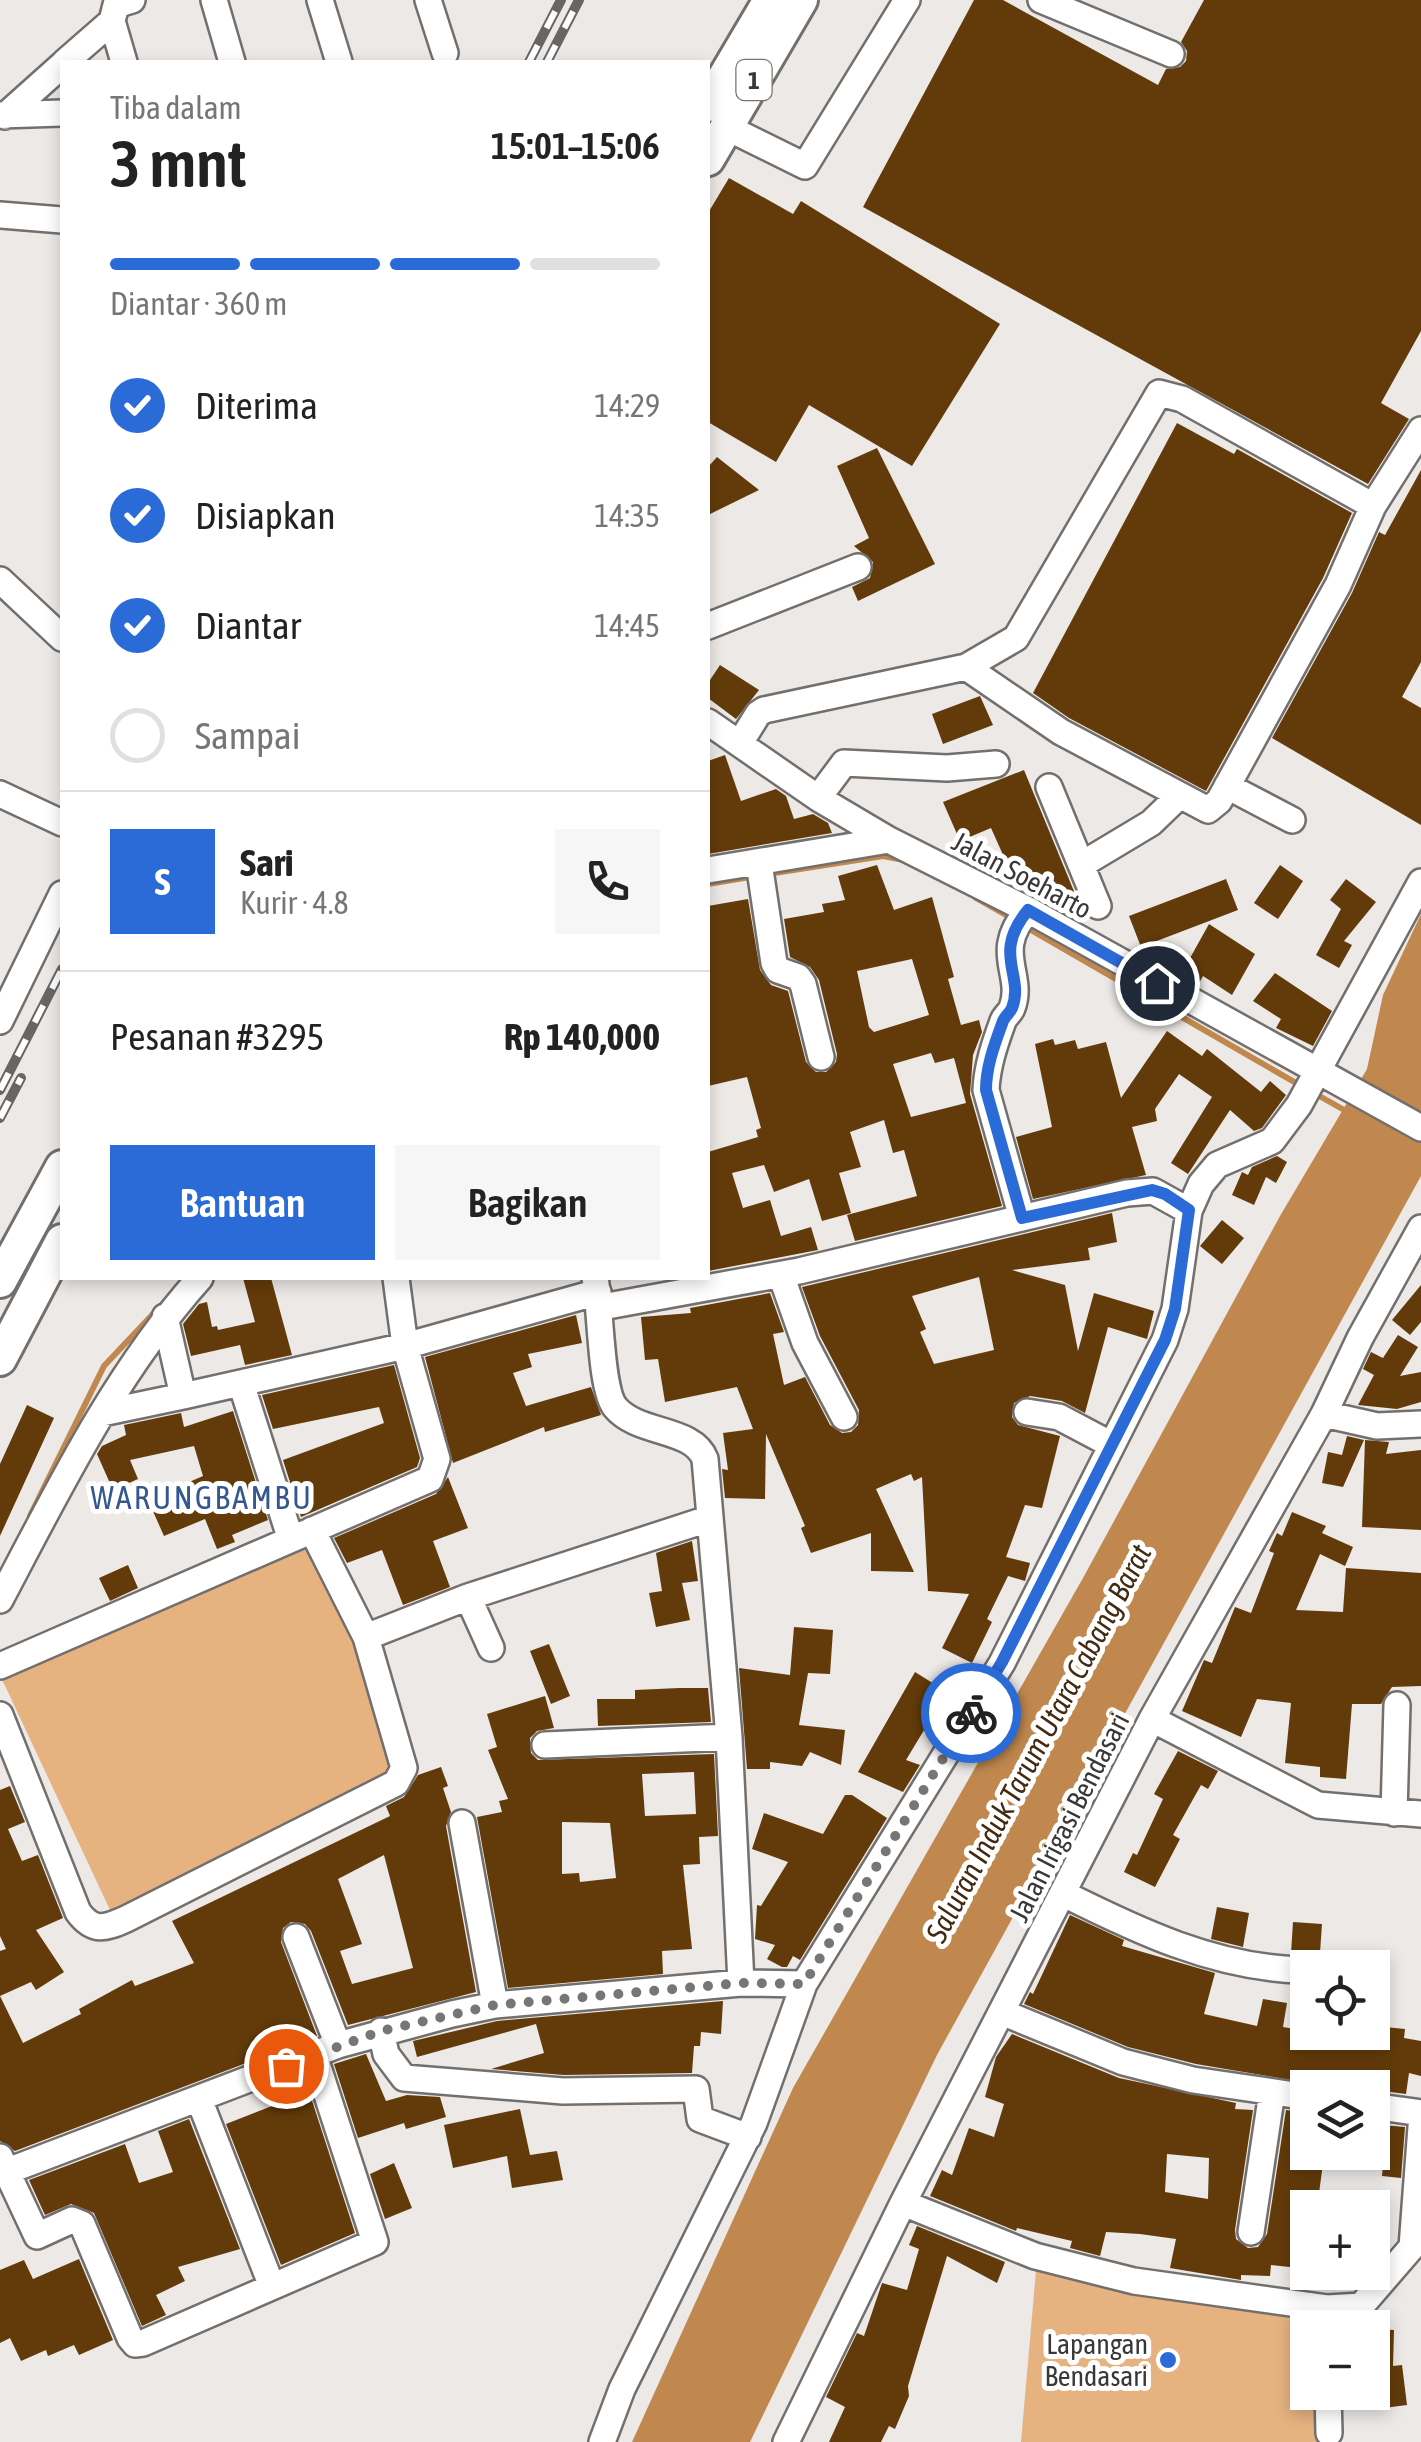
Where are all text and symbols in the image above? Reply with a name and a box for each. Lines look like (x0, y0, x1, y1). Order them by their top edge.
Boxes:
road number: 1 (736, 60, 772, 100)
text: Tiba dalam (110, 89, 242, 126)
text: 15:01–15:06 (491, 124, 660, 167)
text: 3 mnt (110, 126, 247, 201)
text: Diantar · 360 m (110, 285, 287, 322)
icon: check (110, 378, 165, 433)
text: Diterima (195, 384, 318, 427)
text: 14:29 (594, 387, 660, 424)
icon: check (110, 488, 165, 543)
text: Disiapkan (195, 494, 336, 537)
text: 14:35 (594, 497, 660, 534)
icon: check (110, 598, 165, 653)
text: Diantar (195, 604, 301, 647)
text: 14:45 (594, 607, 660, 644)
text: Sampai (195, 714, 300, 757)
street label: Jalan Soeharto (947, 825, 1097, 925)
button: phone (555, 829, 660, 934)
text: Sari (240, 841, 294, 884)
text: S (155, 860, 170, 903)
text: Kurir · 4.8 (240, 884, 348, 921)
pin (1115, 941, 1200, 1026)
icon: home (1130, 956, 1185, 1011)
text: Pesanan #3295 (110, 1015, 324, 1058)
text: Rp 140,000 (504, 1015, 660, 1058)
button: Bantuan (110, 1145, 375, 1260)
button: Bagikan (395, 1145, 660, 1260)
district label: WARUNGBAMBU (91, 1479, 313, 1516)
water label: Saluran Induk Tarum Utara Cabang Barat (918, 1538, 1158, 1948)
courier (921, 1663, 1021, 1763)
icon: bike (944, 1686, 999, 1741)
street label: Jalan Irigasi Bendasari (1003, 1707, 1135, 1927)
map controls (1290, 1950, 1390, 2410)
button: locate (1290, 1950, 1390, 2050)
pin (244, 2024, 329, 2109)
icon: bag (259, 2039, 314, 2094)
button: layers (1290, 2070, 1390, 2170)
button: + (1290, 2190, 1390, 2290)
button: − (1290, 2310, 1390, 2410)
place label: Lapangan Bendasari (1045, 2328, 1148, 2392)
marker: Lapangan Bendasari (1157, 2349, 1179, 2371)

